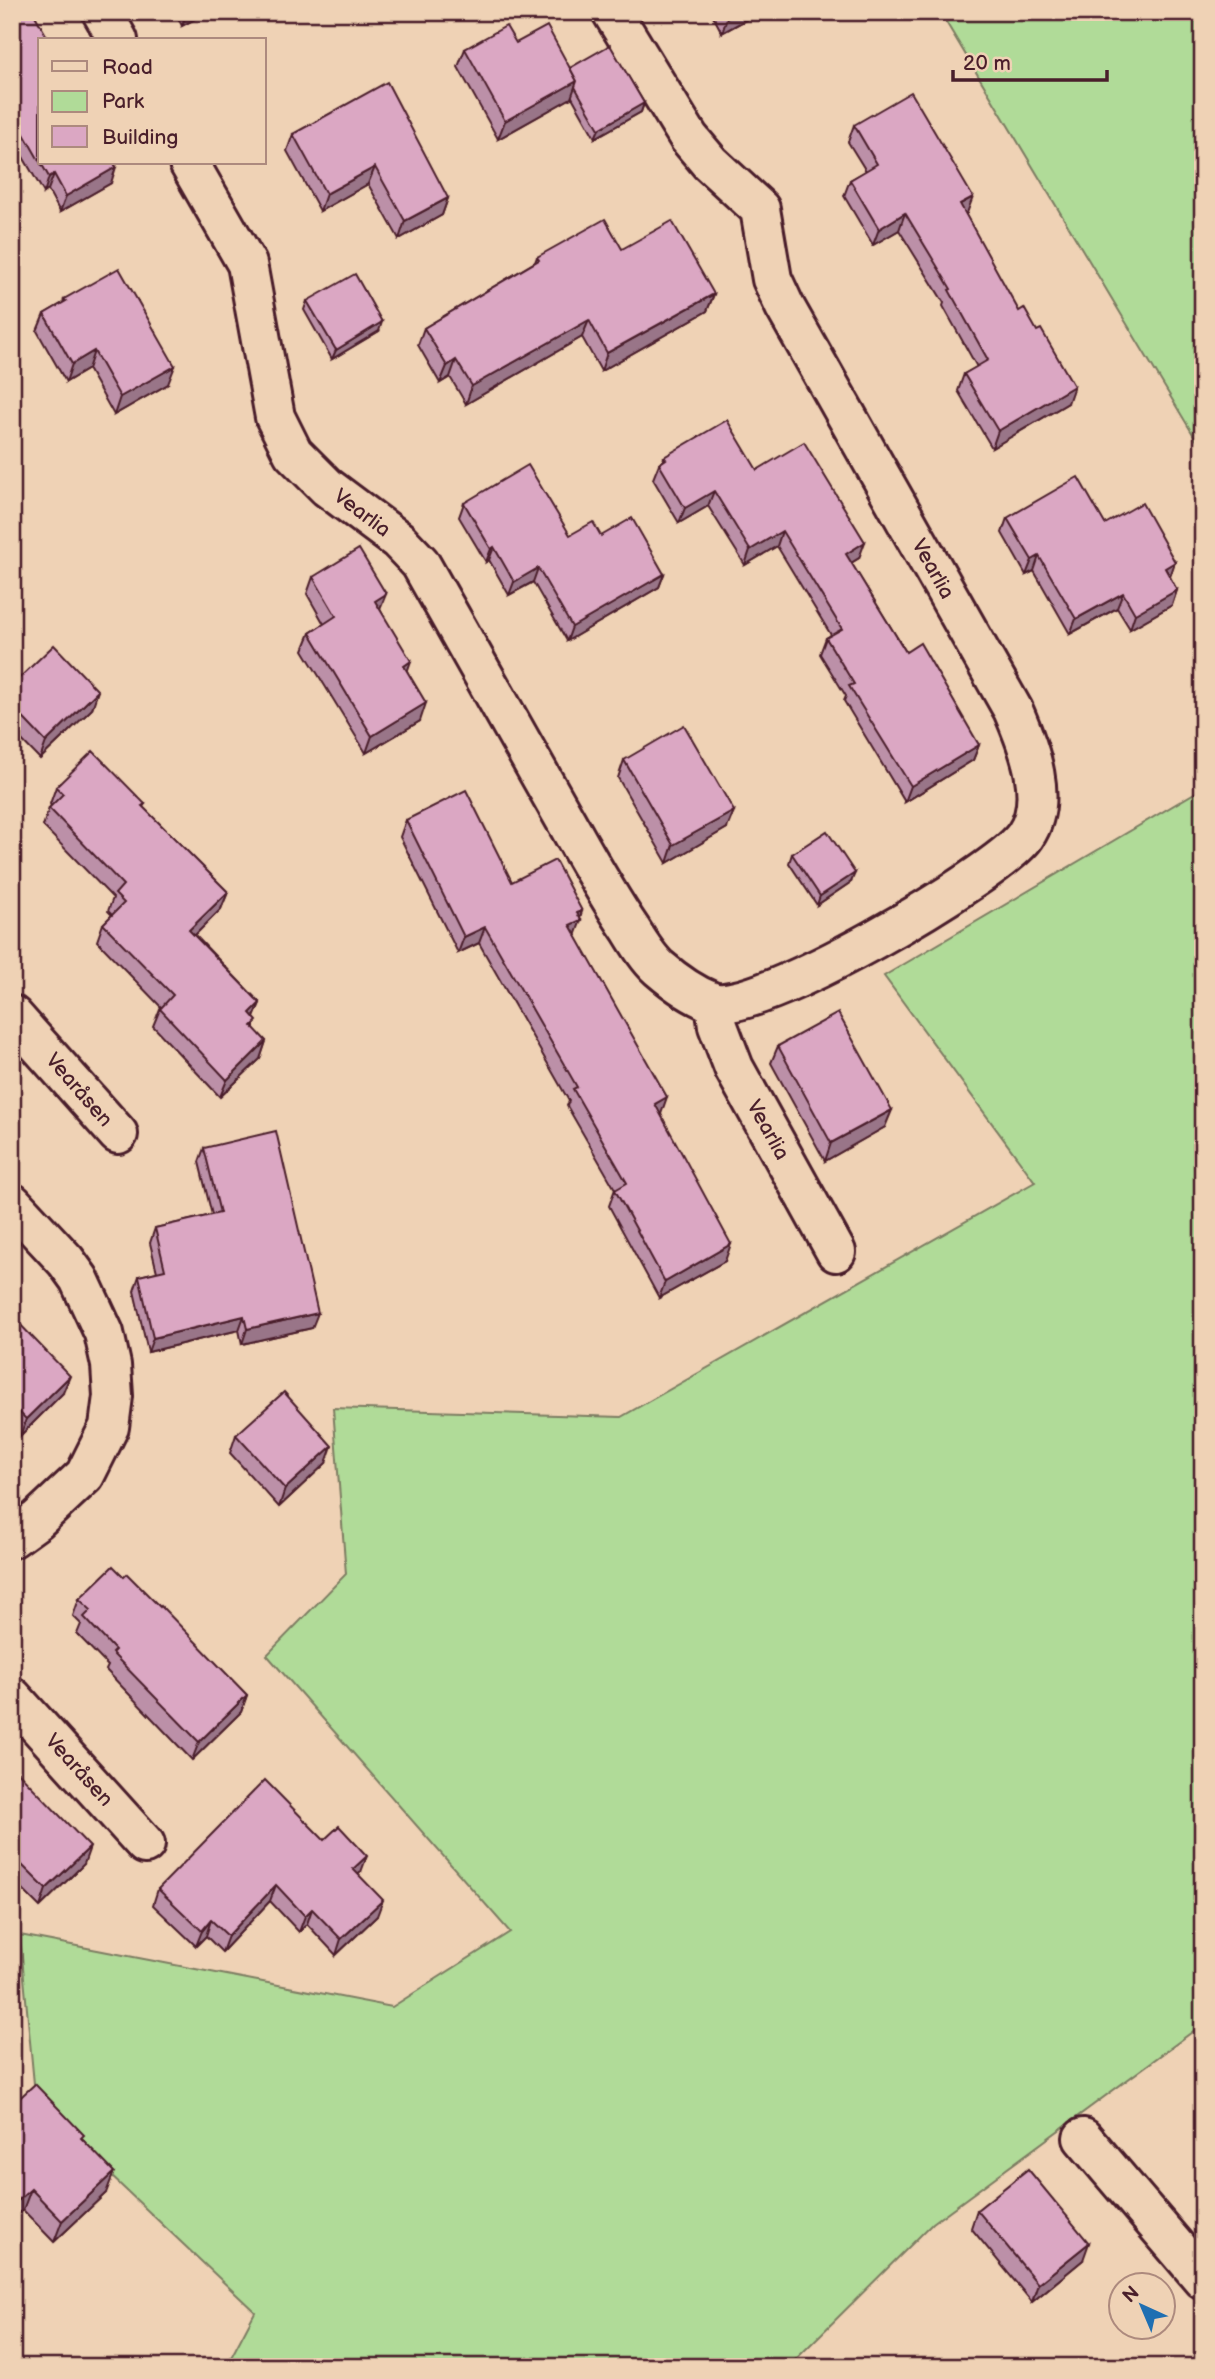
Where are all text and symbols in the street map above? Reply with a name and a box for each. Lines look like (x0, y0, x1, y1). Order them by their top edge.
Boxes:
legend (38, 38, 266, 164)
scale bar (953, 38, 1106, 82)
text: 20 m (963, 51, 1011, 76)
text: Road (102, 55, 153, 80)
text: Park (102, 89, 145, 114)
text: Building (102, 125, 178, 150)
street label: Vearlia (329, 484, 395, 542)
street label: Vearlia (906, 535, 960, 603)
street label: Vearåsen (40, 1048, 118, 1132)
street label: Vearlia (741, 1096, 795, 1164)
street label: Vearåsen (40, 1728, 118, 1812)
north arrow (1106, 2270, 1176, 2340)
text: N (1118, 2282, 1144, 2308)

